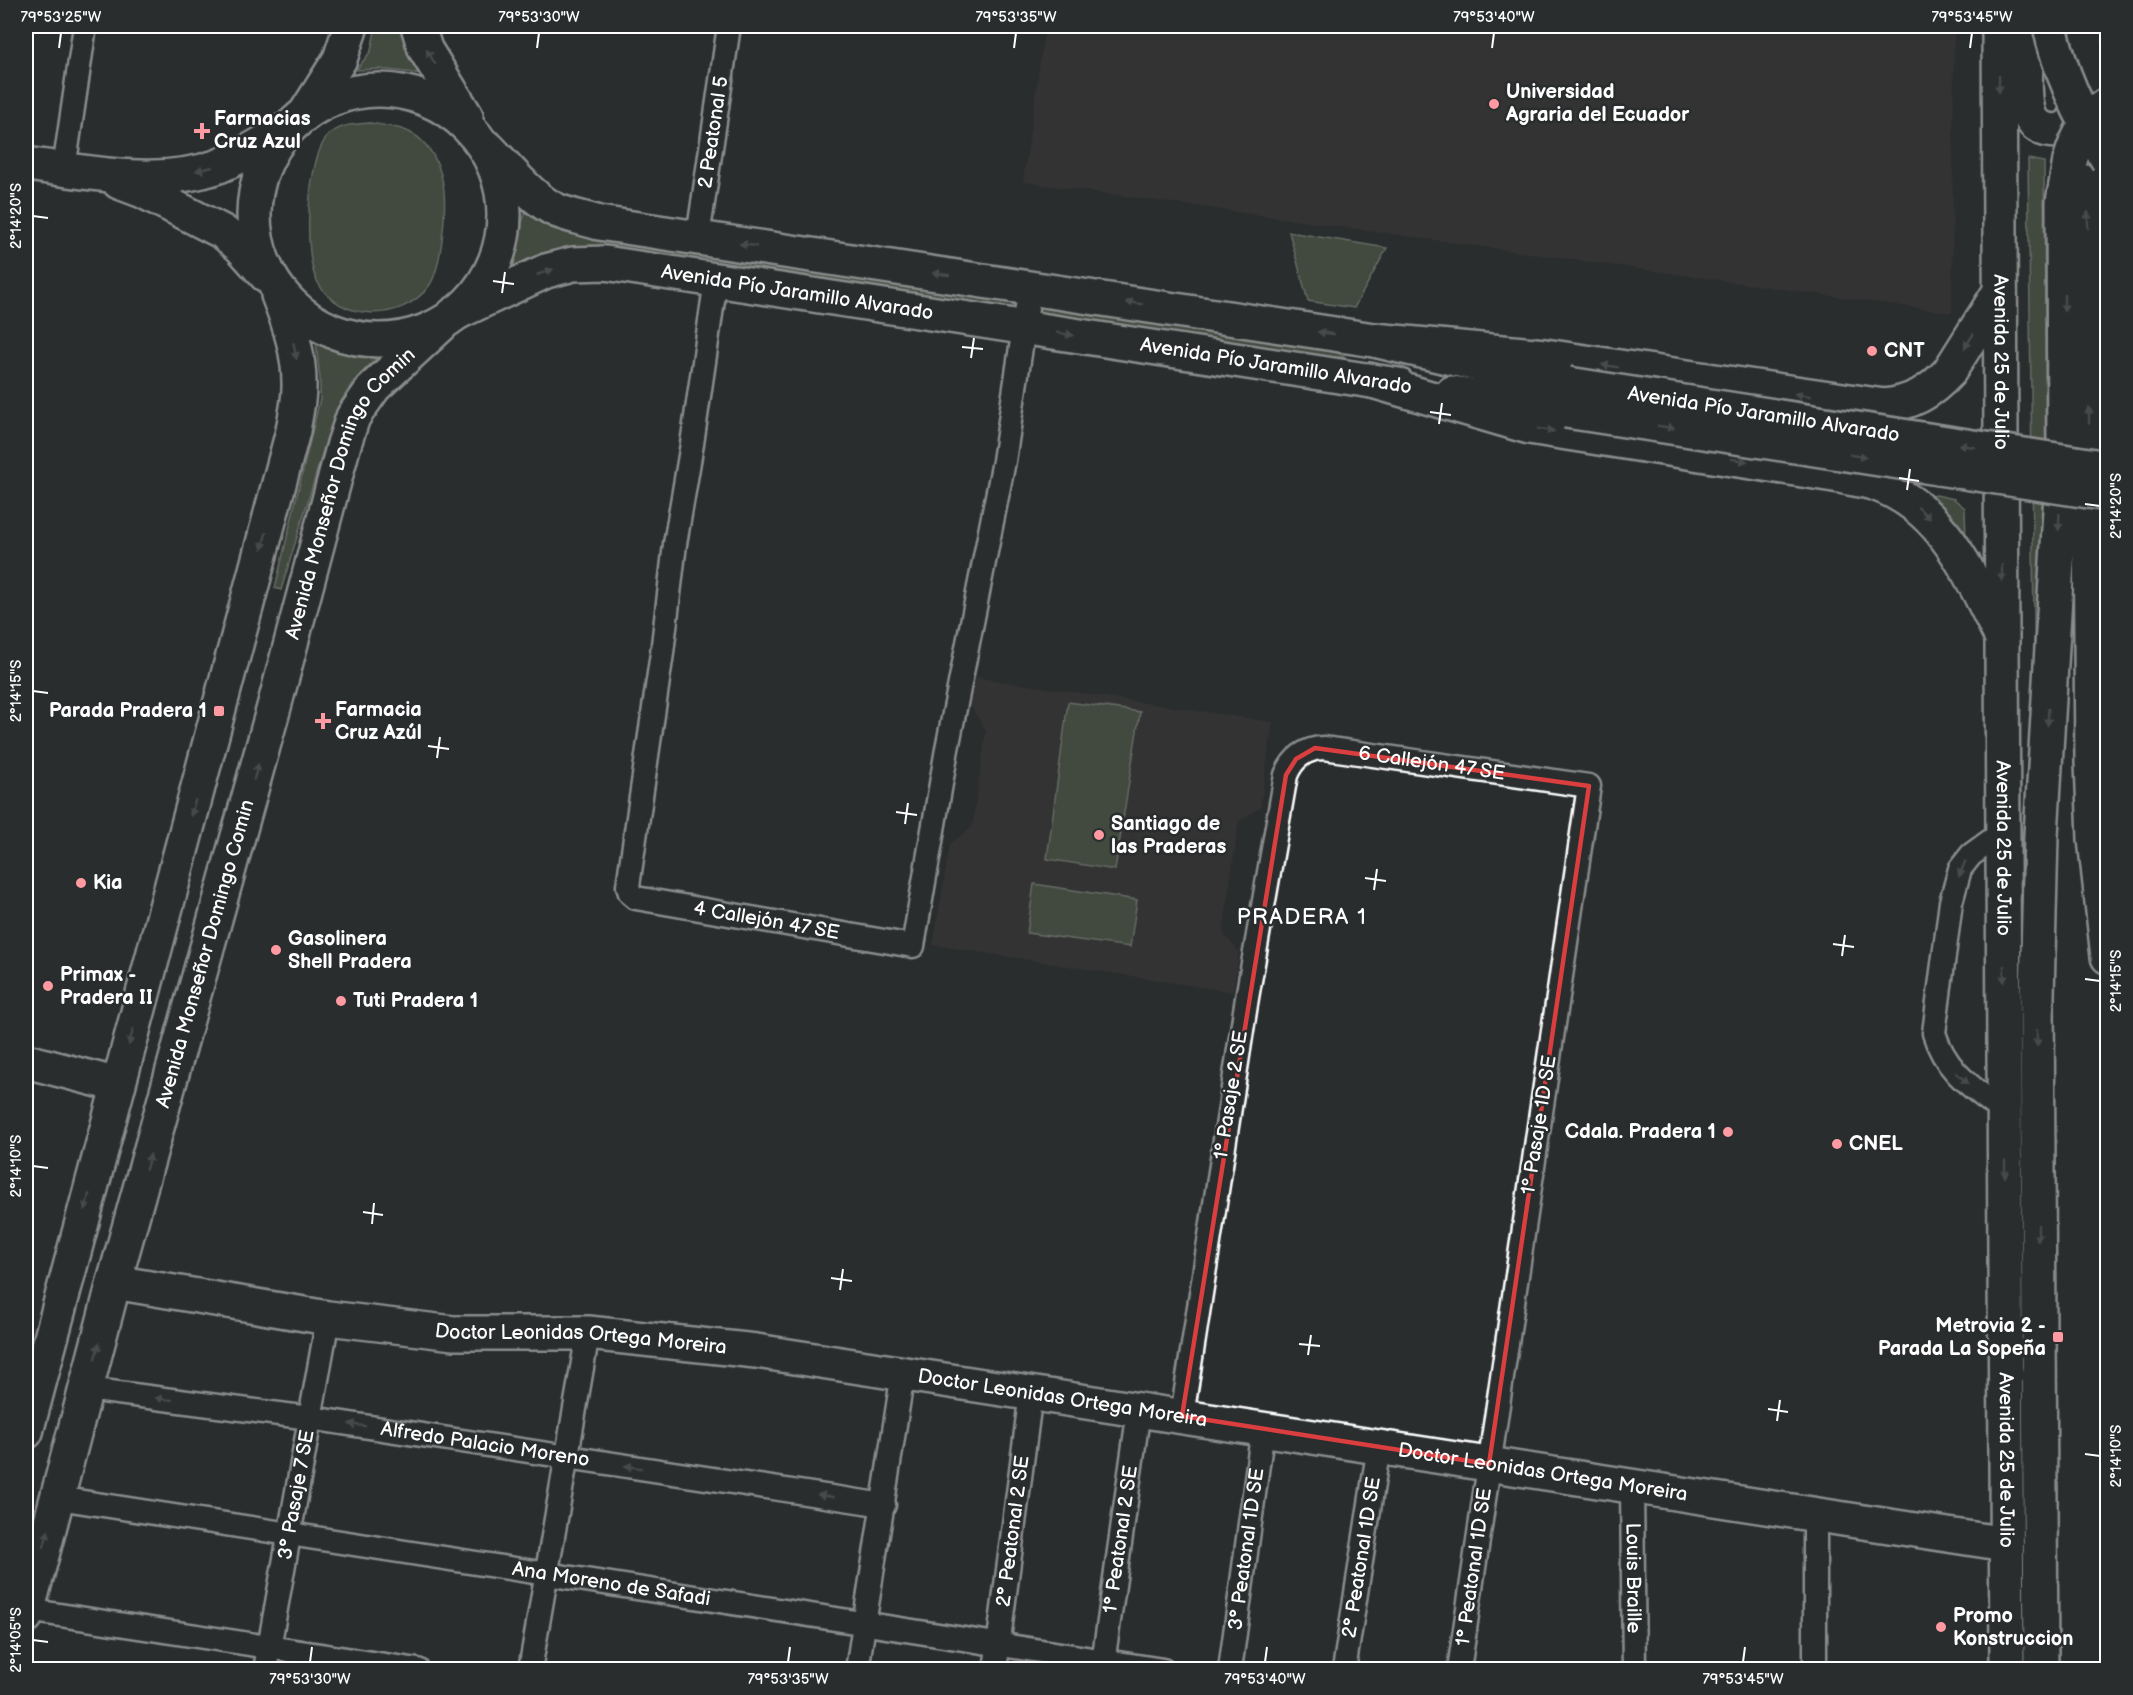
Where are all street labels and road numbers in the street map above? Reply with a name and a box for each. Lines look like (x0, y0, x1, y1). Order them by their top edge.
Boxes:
street label: 2 Peatonal 5 (693, 74, 733, 190)
street label: Avenida Pío Jaramillo Alvarado (660, 260, 935, 325)
street label: Avenida 25 de Julio (1988, 274, 2013, 450)
street label: Avenida Pío Jaramillo Alvarado (1138, 333, 1414, 399)
street label: Avenida Monseñor Domingo Comin (280, 343, 420, 642)
street label: Avenida Pío Jaramillo Alvarado (1626, 381, 1901, 447)
street label: 6 Callejón 47 SE (1357, 741, 1507, 786)
street label: Avenida 25 de Julio (1991, 760, 2015, 936)
street label: Avenida Monseñor Domingo Comin (151, 797, 260, 1111)
street label: 4 Callejón 47 SE (692, 896, 841, 945)
street label: 1º Pasaje 2 SE (1209, 1029, 1253, 1161)
street label: 1º Pasaje 1D SE (1516, 1054, 1562, 1196)
street label: Doctor Leonidas Ortega Moreira (433, 1319, 728, 1360)
street label: Doctor Leonidas Ortega Moreira (916, 1364, 1209, 1433)
street label: Avenida 25 de Julio (1994, 1372, 2018, 1548)
street label: Alfredo Palacio Moreno (379, 1417, 591, 1472)
street label: 3° Pasaje 7 SE (273, 1428, 320, 1562)
street label: Doctor Leonidas Ortega Moreira (1396, 1438, 1689, 1507)
street label: 2° Peatonal 2 SE (991, 1454, 1035, 1608)
street label: 1° Peatonal 2 SE (1098, 1464, 1143, 1615)
street label: 3° Peatonal 1D SE (1224, 1466, 1269, 1632)
street label: 2° Peatonal 1D SE (1337, 1475, 1386, 1640)
street label: 1° Peatonal 1D SE (1451, 1486, 1497, 1648)
street label: Louis Braille (1620, 1523, 1646, 1633)
street label: Ana Moreno de Safadi (511, 1557, 712, 1611)

